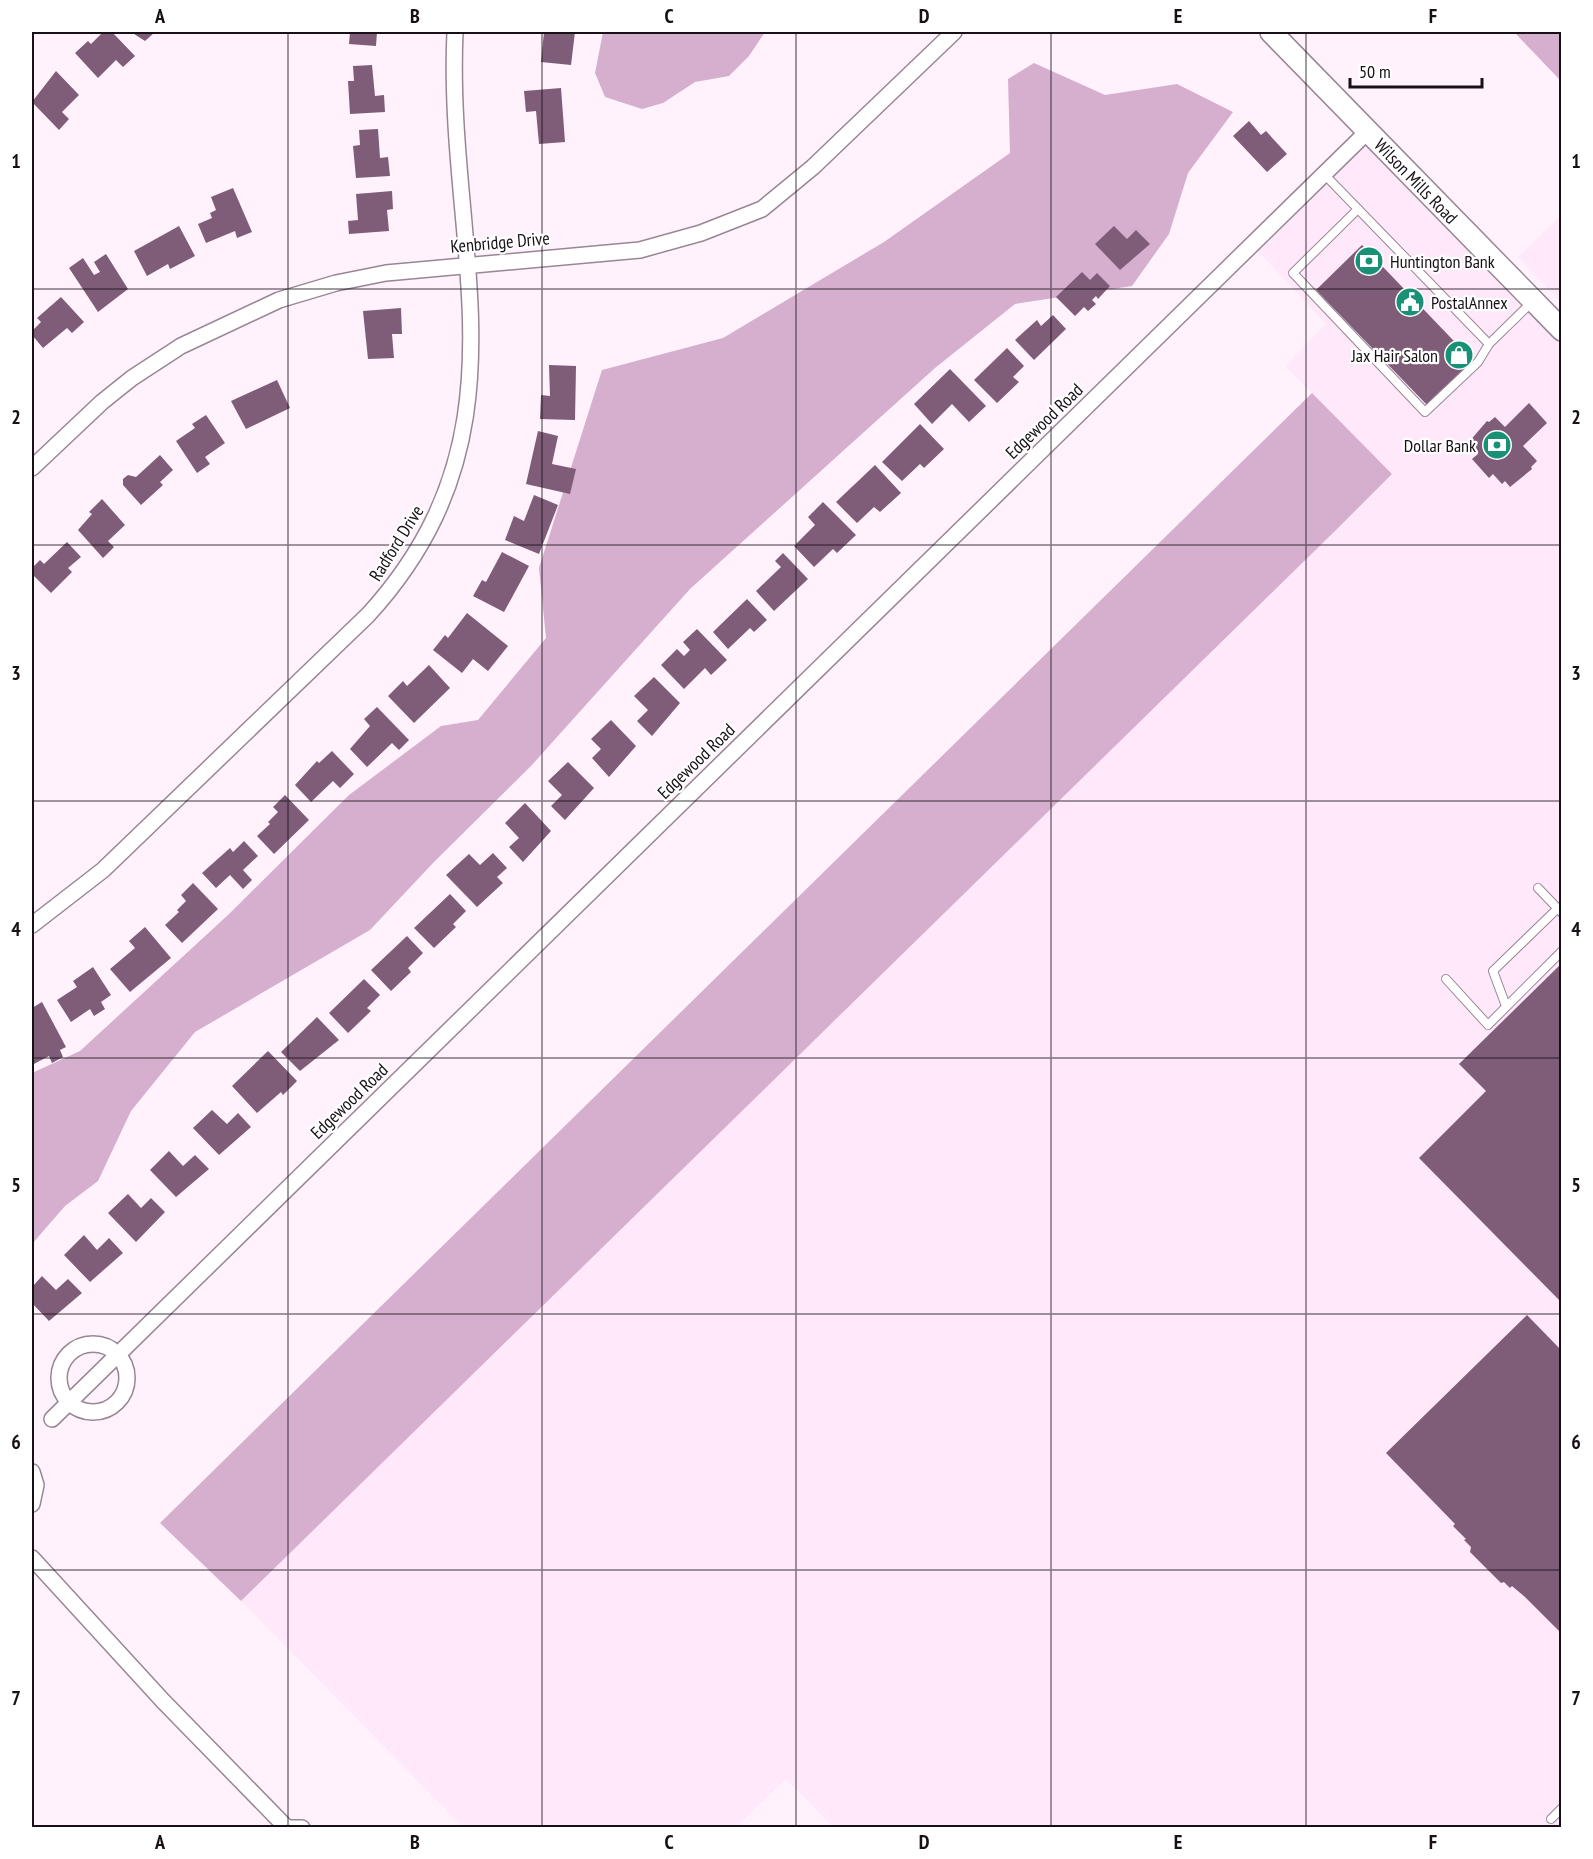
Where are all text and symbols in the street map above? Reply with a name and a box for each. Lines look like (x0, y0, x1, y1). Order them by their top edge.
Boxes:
text: A (154, 3, 166, 29)
text: B (410, 3, 420, 29)
text: C (664, 3, 674, 29)
text: D (919, 3, 930, 29)
text: E (1174, 3, 1182, 29)
text: F (1429, 3, 1437, 29)
scale bar (1350, 51, 1482, 89)
text: 50 m (1359, 60, 1391, 83)
street label: Wilson Mills Road (1369, 133, 1463, 229)
text: 1 (11, 148, 21, 174)
text: 1 (1571, 148, 1581, 174)
street label: Kenbridge Drive (449, 226, 551, 258)
bank icon: Huntington Bank (1353, 245, 1385, 277)
place label: Huntington Bank (1390, 250, 1495, 273)
public building icon: PostalAnnex (1394, 286, 1426, 318)
place label: PostalAnnex (1431, 291, 1508, 314)
shop icon: Jax Hair Salon (1443, 339, 1475, 371)
place label: Jax Hair Salon (1350, 344, 1438, 367)
street label: Edgewood Road (1000, 378, 1088, 464)
text: 2 (11, 404, 21, 430)
text: 2 (1571, 404, 1581, 430)
bank icon: Dollar Bank (1481, 429, 1513, 461)
place label: Dollar Bank (1404, 434, 1476, 457)
street label: Radford Drive (364, 501, 428, 585)
text: 3 (11, 660, 21, 686)
text: 3 (1571, 660, 1581, 686)
street label: Edgewood Road (652, 718, 740, 804)
text: 4 (11, 916, 21, 942)
text: 4 (1571, 916, 1581, 942)
street label: Edgewood Road (305, 1058, 393, 1144)
text: 5 (11, 1172, 21, 1198)
text: 5 (1571, 1172, 1581, 1198)
text: 6 (11, 1429, 21, 1455)
text: 6 (1571, 1429, 1581, 1455)
text: 7 (11, 1685, 21, 1711)
text: 7 (1571, 1685, 1581, 1711)
text: A (154, 1829, 166, 1855)
text: B (410, 1829, 420, 1855)
text: C (664, 1829, 674, 1855)
text: D (919, 1829, 930, 1855)
text: E (1174, 1829, 1182, 1855)
text: F (1429, 1829, 1437, 1855)

